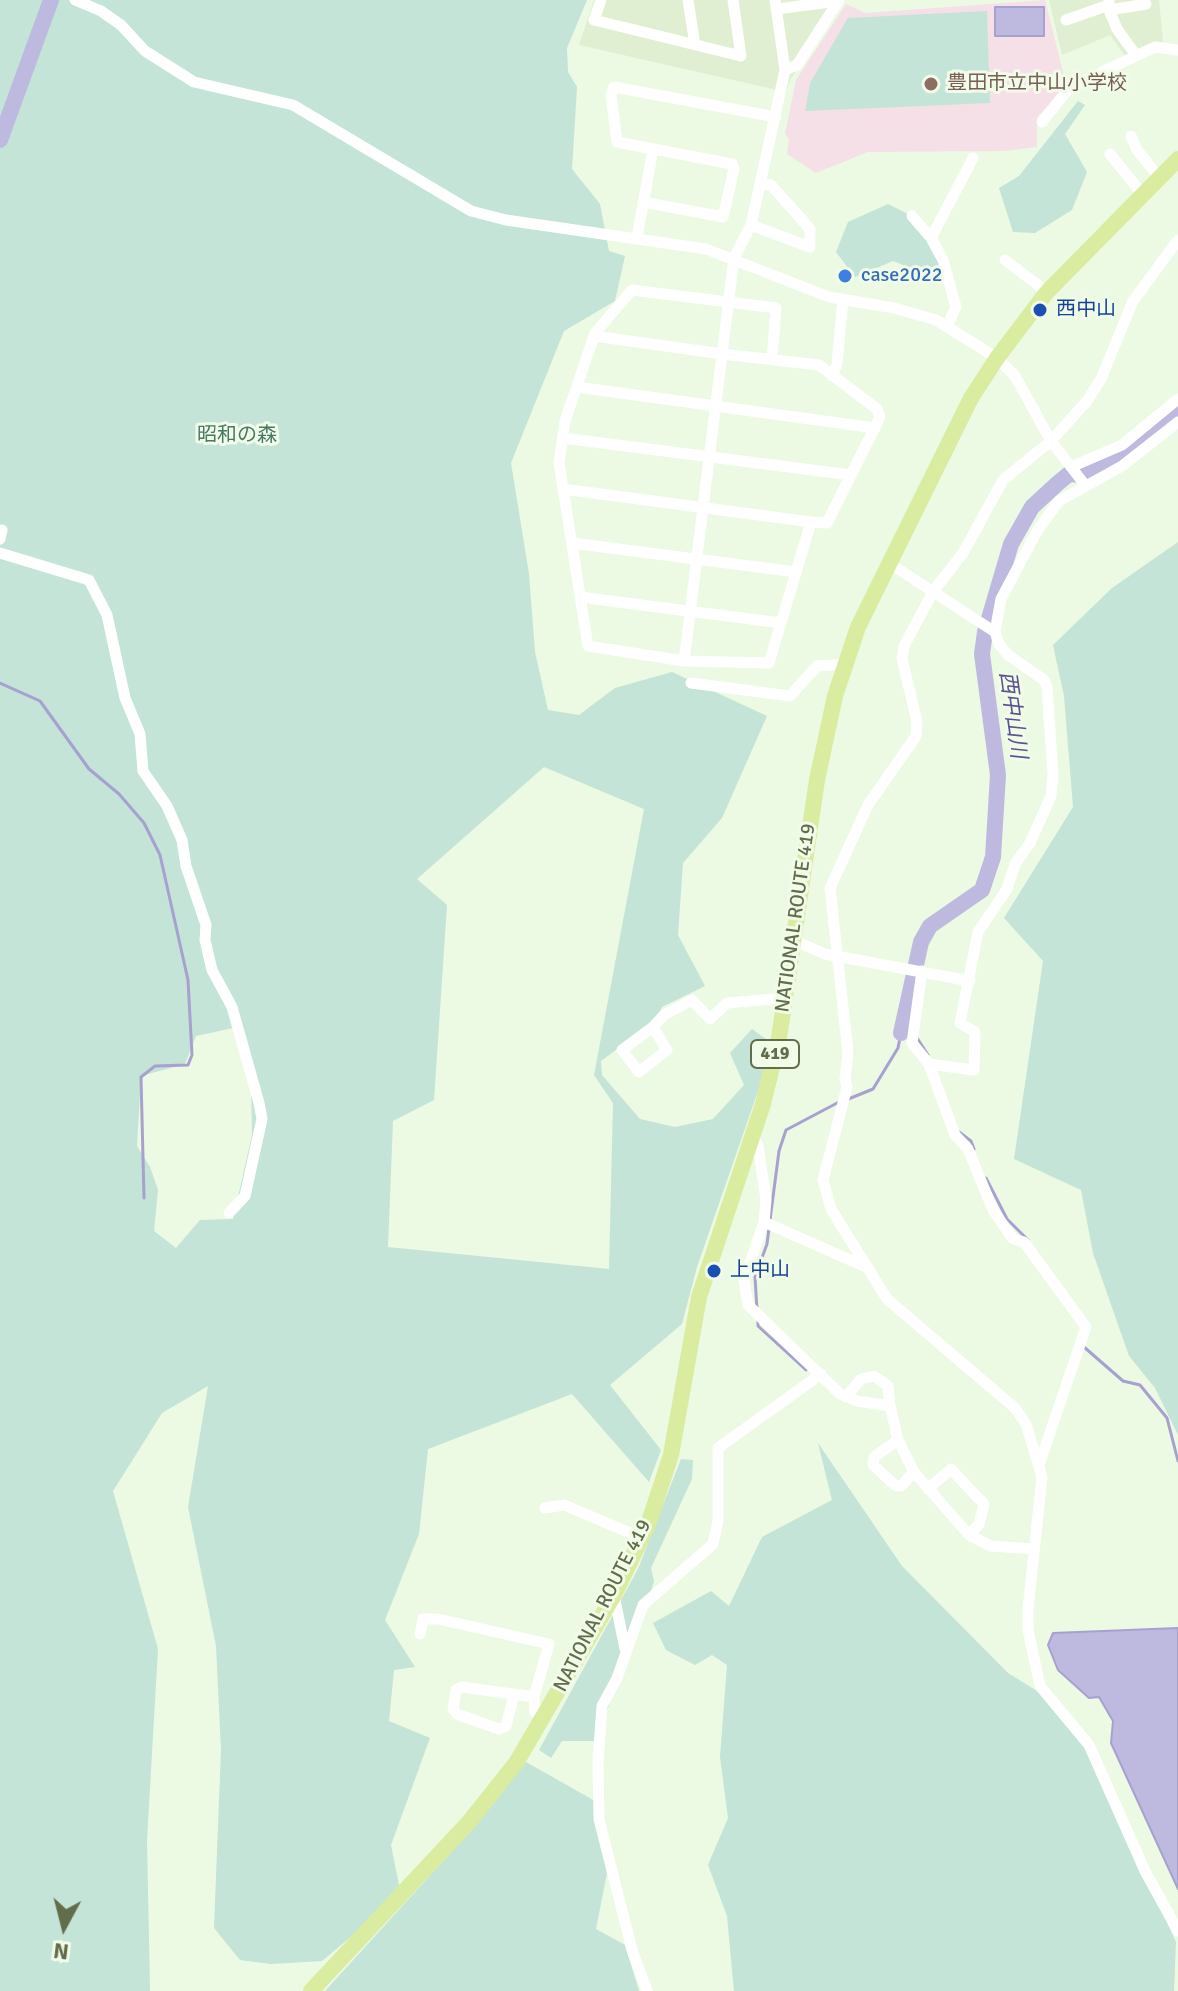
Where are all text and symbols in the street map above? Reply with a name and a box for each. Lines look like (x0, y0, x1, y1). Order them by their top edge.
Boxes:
place label: 豊田市立中山小学校 (947, 72, 1127, 96)
marker: 豊田市立中山小学校 (922, 75, 940, 93)
place label: case2022 (861, 264, 943, 288)
marker: case2022 (836, 267, 854, 285)
place label: 西中山 (1056, 298, 1116, 322)
marker: 西中山 (1031, 301, 1049, 319)
park label: 昭和の森 (197, 424, 277, 448)
water label: 西中山川 (993, 670, 1031, 760)
street label: NATIONAL ROUTE 419 (771, 822, 821, 1014)
road number: 419 (751, 1040, 799, 1068)
place label: 上中山 (730, 1259, 790, 1283)
marker: 上中山 (705, 1262, 723, 1280)
street label: NATIONAL ROUTE 419 (549, 1516, 657, 1696)
north arrow (24, 1887, 104, 1967)
text: N (52, 1937, 70, 1966)

